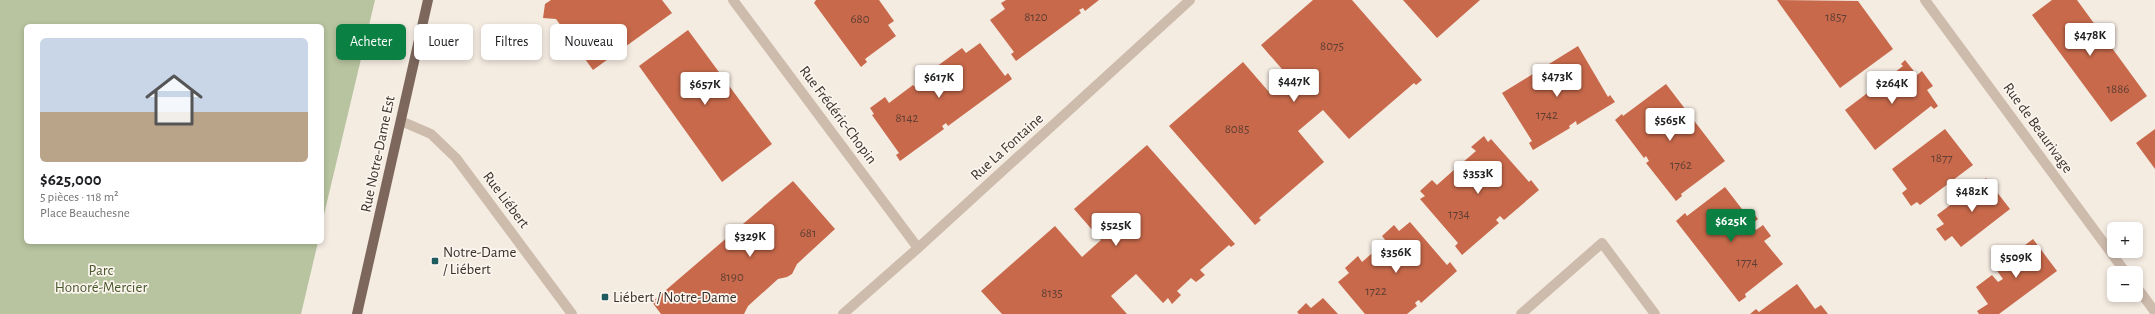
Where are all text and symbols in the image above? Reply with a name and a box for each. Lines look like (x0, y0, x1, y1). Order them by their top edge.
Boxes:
house number: 8120 (1024, 11, 1048, 24)
house number: 1857 (1825, 11, 1847, 24)
house number: 680 (850, 13, 870, 26)
pin: $478K (2062, 23, 2118, 57)
chip: Acheter (336, 24, 406, 60)
chip: Louer (414, 24, 473, 60)
chip: Filtres (481, 24, 542, 60)
chip: Nouveau (550, 24, 627, 60)
text: $478K (2074, 29, 2106, 42)
house number: 8075 (1320, 40, 1344, 53)
street label: Rue Frédéric-Chopin (797, 63, 879, 167)
icon: home (138, 64, 210, 136)
pin: $473K (1529, 64, 1585, 98)
pin: $617K (911, 65, 967, 99)
pin: $447K (1266, 69, 1322, 103)
text: $473K (1541, 70, 1573, 83)
text: $617K (924, 71, 954, 84)
pin: $264K (1864, 71, 1920, 105)
pin: $657K (677, 72, 733, 106)
text: $447K (1278, 75, 1310, 88)
text: $264K (1876, 77, 1908, 90)
text: $657K (690, 78, 720, 91)
street label: Rue de Beaurivage (2000, 80, 2076, 176)
house number: 1886 (2107, 83, 2129, 96)
street label: Rue Notre-Dame Est (358, 94, 398, 214)
pin: $565K (1642, 108, 1698, 142)
house number: 1742 (1536, 109, 1558, 122)
street label: Rue La Fontaine (968, 111, 1046, 183)
house number: 8142 (896, 112, 918, 125)
text: $565K (1655, 114, 1685, 127)
house number: 8085 (1225, 123, 1249, 136)
house number: 1877 (1931, 152, 1953, 165)
house number: 1762 (1670, 159, 1692, 172)
pin: $353K (1450, 161, 1506, 195)
text: $353K (1463, 167, 1493, 180)
street label: Rue Liébert (480, 169, 532, 231)
text: $625,000 (40, 171, 102, 188)
pin: $482K (1944, 179, 2000, 213)
text: $482K (1956, 185, 1988, 198)
text: 5 pièces · 118 m² (40, 191, 119, 204)
text: Place Beauchesne (40, 207, 130, 220)
house number: 1734 (1448, 208, 1470, 221)
pin: $625K (1703, 209, 1759, 243)
pin: $525K (1088, 213, 1144, 247)
text: $625K (1715, 215, 1747, 228)
text: $525K (1101, 219, 1131, 232)
map controls (2107, 222, 2143, 302)
button: + (2107, 222, 2143, 258)
pin: $329K (722, 224, 778, 258)
house number: 681 (800, 227, 816, 240)
text: $329K (734, 230, 766, 243)
pin: $356K (1368, 240, 1424, 274)
place label: Notre-Dame / Liébert (443, 245, 516, 277)
pin: $509K (1988, 245, 2044, 279)
text: $356K (1381, 246, 1411, 259)
text: $509K (2000, 251, 2032, 264)
marker: Notre-Dame / Liébert (430, 256, 440, 266)
house number: 1774 (1736, 256, 1758, 269)
park label: Parc Honoré-Mercier (55, 263, 147, 295)
button: − (2107, 266, 2143, 302)
house number: 8190 (720, 271, 744, 284)
house number: 1722 (1365, 285, 1387, 298)
house number: 8135 (1041, 287, 1063, 300)
place label: Liébert / Notre-Dame (613, 290, 737, 305)
marker: Liébert / Notre-Dame (600, 292, 610, 302)

